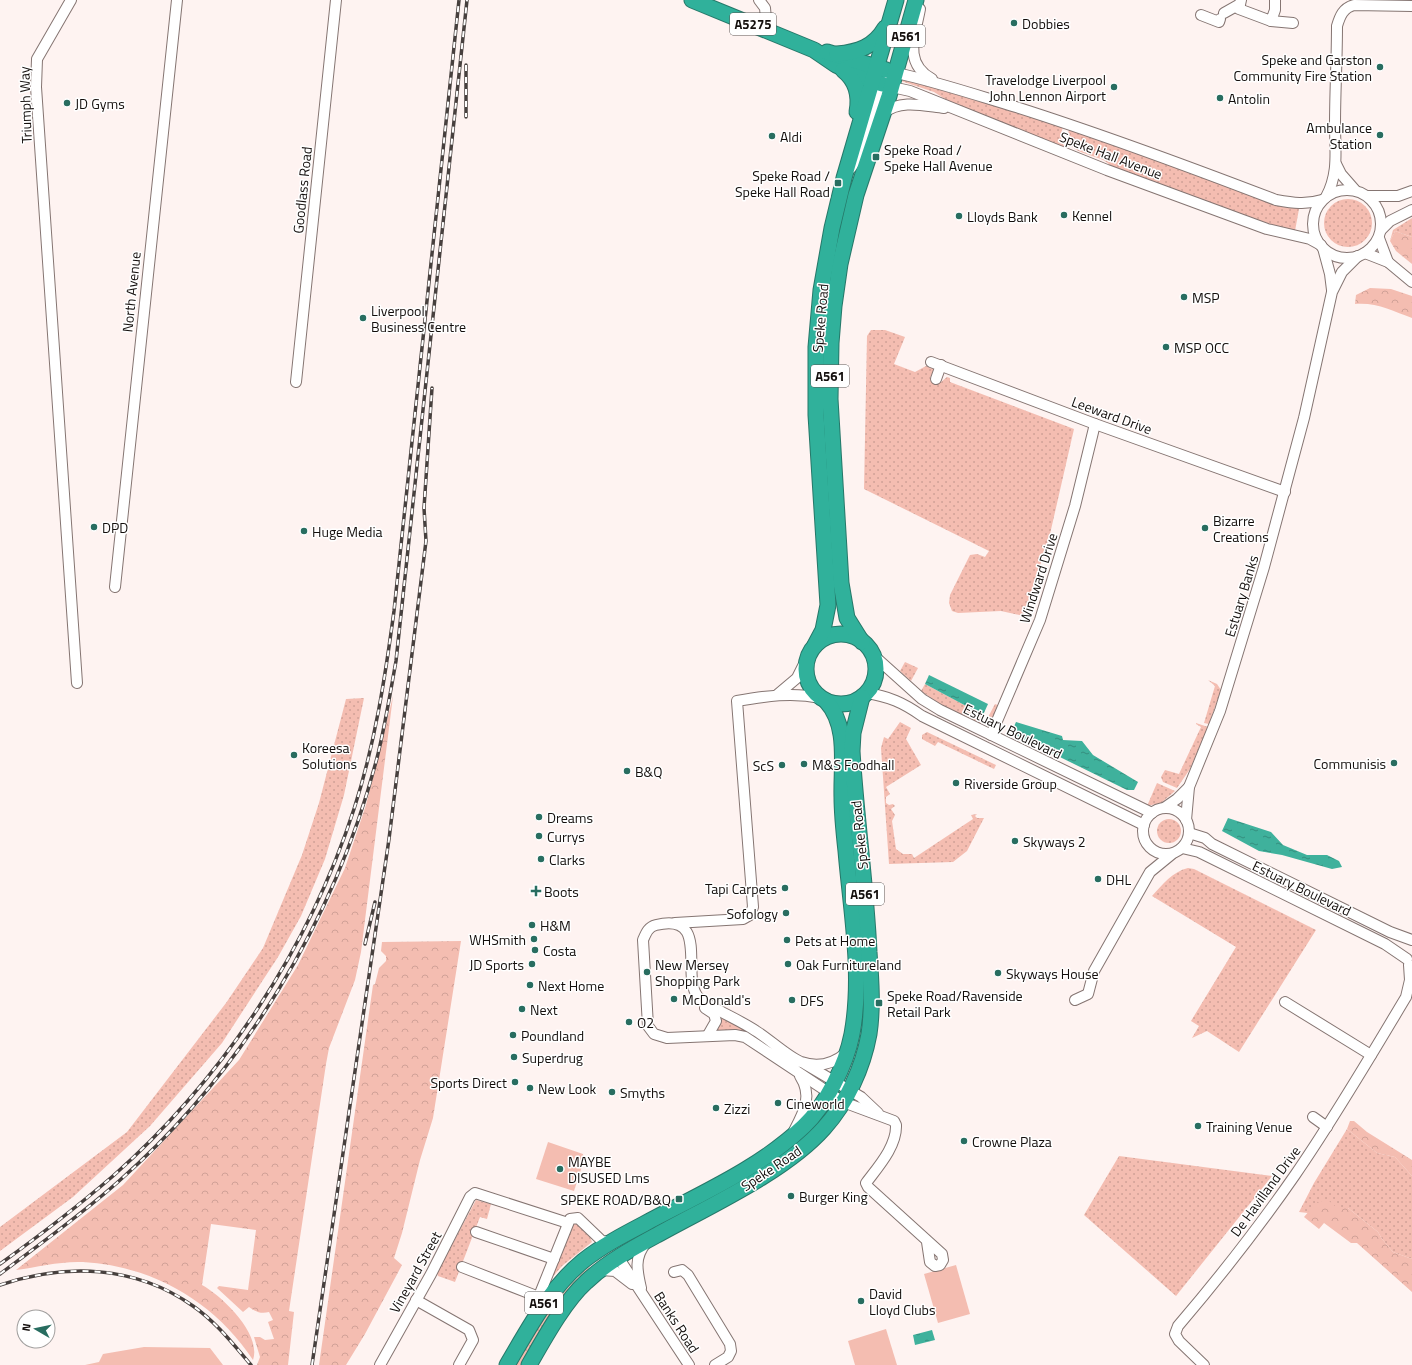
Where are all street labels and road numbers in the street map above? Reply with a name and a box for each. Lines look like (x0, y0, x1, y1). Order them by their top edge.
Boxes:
road number: A5275 (730, 13, 776, 35)
road number: A561 (887, 25, 925, 47)
street label: Triumph Way (13, 66, 37, 144)
street label: Speke Hall Avenue (1057, 126, 1165, 184)
street label: Goodlass Road (287, 145, 317, 235)
street label: North Avenue (116, 251, 146, 333)
street label: Speke Road (807, 283, 833, 353)
road number: A561 (811, 365, 849, 387)
street label: Leeward Drive (1069, 391, 1155, 439)
street label: Windward Drive (1014, 530, 1062, 626)
street label: Estuary Banks (1219, 552, 1263, 640)
street label: Estuary Boulevard (960, 698, 1066, 764)
street label: Speke Road (845, 800, 873, 870)
street label: Estuary Boulevard (1249, 855, 1355, 921)
road number: A561 (846, 883, 884, 905)
street label: Speke Road (737, 1140, 805, 1196)
street label: De Havilland Drive (1225, 1141, 1305, 1241)
street label: Vineyard Street (384, 1227, 446, 1317)
street label: Banks Road (649, 1287, 705, 1357)
road number: A561 (525, 1292, 563, 1314)

